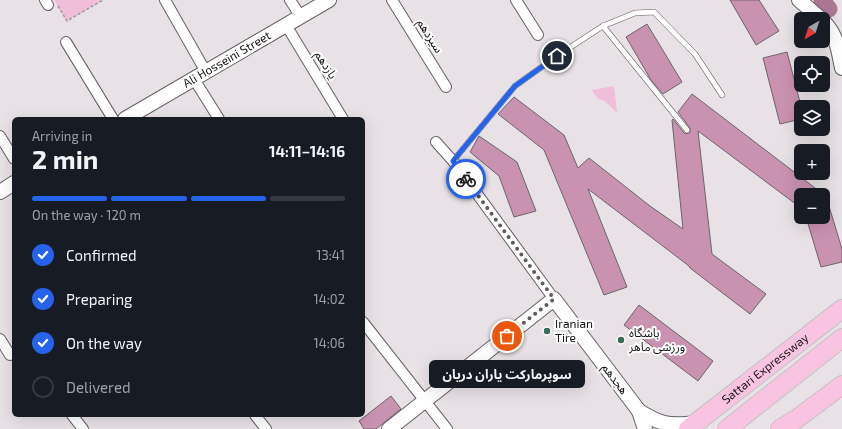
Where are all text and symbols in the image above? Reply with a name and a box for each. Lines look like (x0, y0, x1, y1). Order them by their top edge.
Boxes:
north arrow (794, 12, 830, 48)
map controls (794, 12, 830, 224)
street label: سیزدهم (412, 16, 447, 57)
street label: Ali Hosseini Street (180, 27, 273, 90)
pin (540, 39, 574, 73)
icon: home (546, 45, 568, 67)
street label: یازدهم (310, 48, 341, 83)
button: locate (794, 56, 830, 92)
button: layers (794, 100, 830, 136)
text: Arriving in (32, 128, 92, 144)
text: 14:11–14:16 (269, 142, 345, 160)
text: 2 min (32, 143, 98, 174)
button: + (794, 144, 830, 180)
courier (446, 159, 486, 199)
icon: bike (455, 168, 477, 190)
button: − (794, 188, 830, 224)
text: On the way · 120 m (32, 207, 141, 223)
icon: check (32, 244, 54, 266)
text: Confirmed (66, 246, 137, 264)
text: 13:41 (316, 247, 345, 263)
icon: check (32, 288, 54, 310)
text: Preparing (66, 290, 132, 308)
text: 14:02 (314, 291, 345, 307)
place label: Iranian Tire (555, 316, 593, 344)
pin (490, 319, 524, 353)
icon: bag (496, 325, 518, 347)
place label: باشگاه ورزشی ماهر (628, 325, 685, 354)
marker: Iranian Tire (542, 326, 552, 336)
street label: Sattari Expressway (719, 330, 811, 406)
icon: check (32, 332, 54, 354)
text: On the way (66, 334, 142, 352)
text: 14:06 (313, 335, 345, 351)
marker: باشگاه ورزشی ماهر (616, 335, 626, 345)
callout: سوپرمارکت یاران دریان (429, 360, 585, 388)
street label: هجدهم (597, 360, 632, 398)
text: سوپرمارکت یاران دریان (442, 366, 572, 382)
text: Delivered (66, 378, 131, 396)

